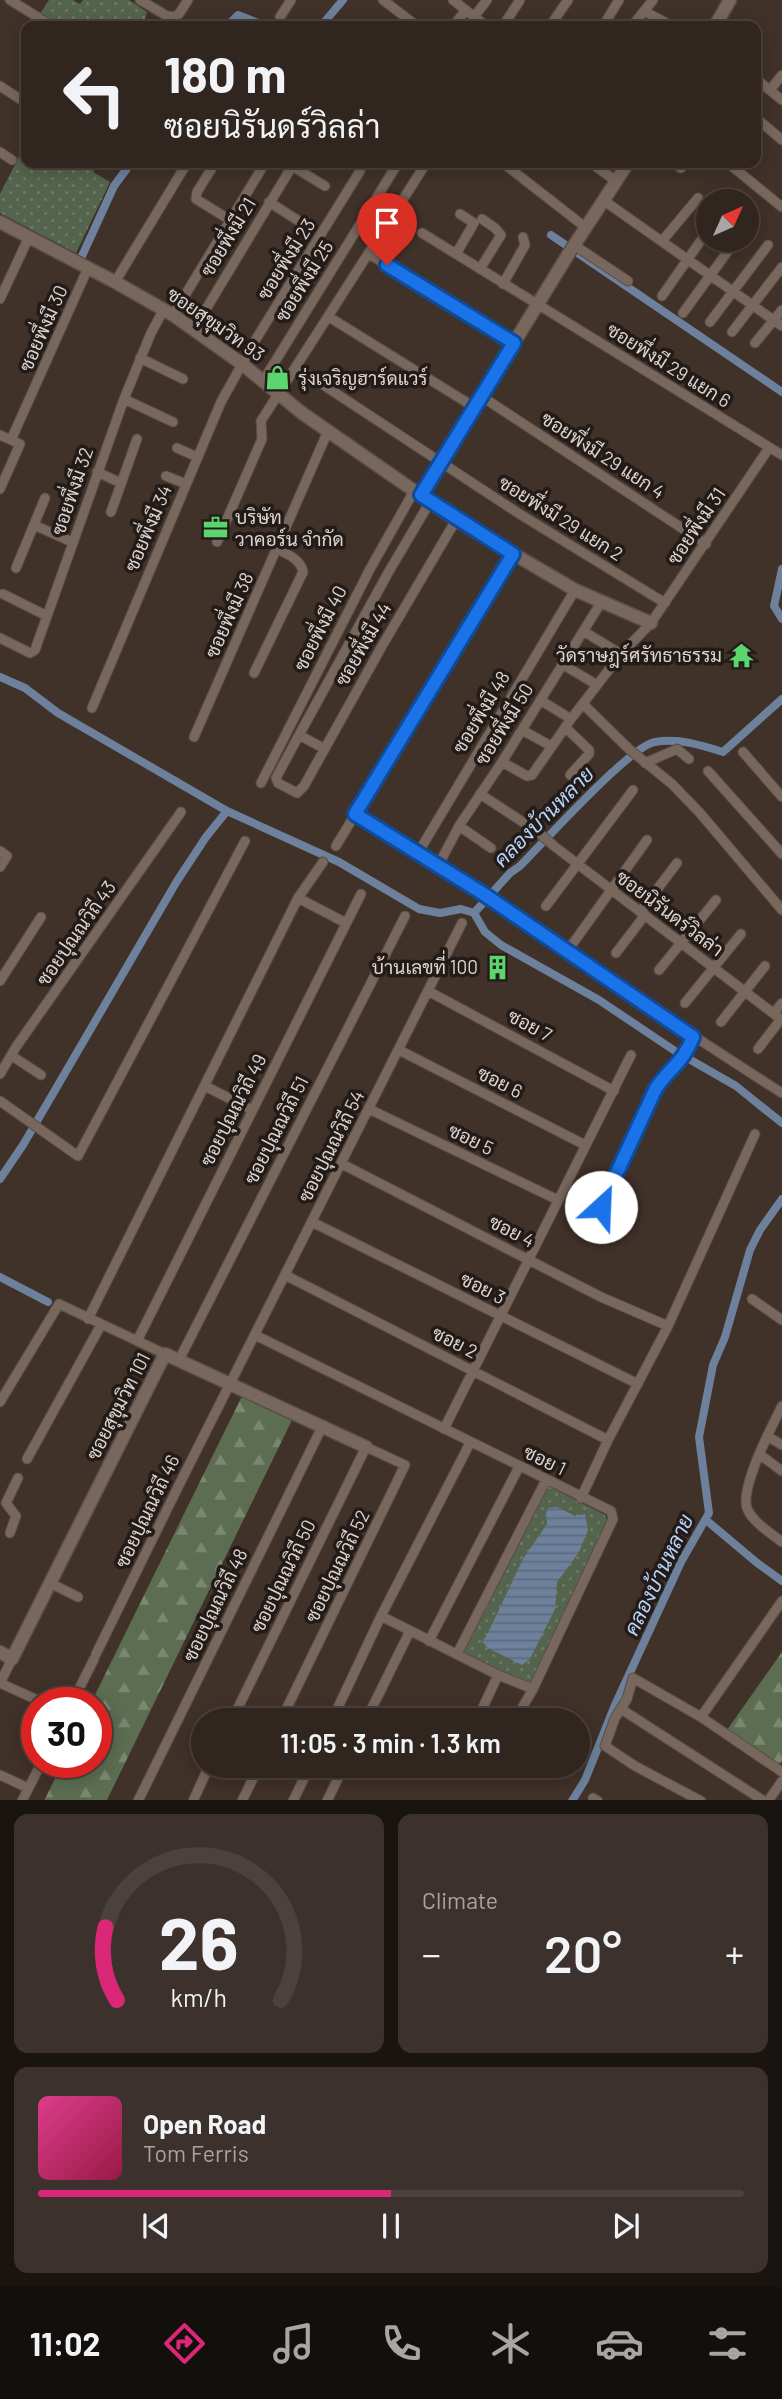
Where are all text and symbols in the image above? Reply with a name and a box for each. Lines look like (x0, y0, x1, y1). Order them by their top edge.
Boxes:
text: 180 m (164, 44, 287, 103)
icon: left (49, 49, 140, 140)
text: ซอยนิรันดร์วิลล่า (164, 106, 381, 144)
north arrow (696, 189, 760, 252)
map controls (696, 189, 759, 252)
street label: ซอยพึ่งมี 21 (191, 191, 260, 280)
pin (357, 193, 417, 265)
icon: arrive (368, 204, 406, 242)
street label: ซอยพึ่งมี 23 (247, 211, 320, 304)
street label: ซอยพึ่งมี 25 (265, 233, 338, 326)
street label: ซอยพึ่งมี 30 (9, 279, 72, 375)
street label: ซอยสุขุมวิท 93 (162, 282, 269, 367)
street label: ซอยพึ่งมี 29 แยก 6 (603, 313, 738, 412)
shop icon: รุ่งเจริญฮาร์ดแวร์ (264, 364, 292, 392)
place label: รุ่งเจริญฮาร์ดแวร์ (298, 366, 428, 391)
street label: ซอยพึ่งมี 29 แยก 4 (537, 402, 672, 503)
street label: ซอยพึ่งมี 32 (41, 442, 97, 538)
street label: ซอยพึ่งมี 29 แยก 2 (495, 466, 630, 565)
street label: ซอยพึ่งมี 34 (115, 479, 176, 575)
street label: ซอยพึ่งมี 31 (657, 480, 730, 569)
place label: บริษัท วาคอร์น จำกัด (235, 505, 344, 550)
office icon: บริษัท วาคอร์น จำกัด (201, 514, 229, 542)
street label: ซอยพึ่งมี 38 (195, 566, 258, 661)
street label: ซอยพึ่งมี 40 (284, 579, 351, 674)
street label: ซอยพึ่งมี 44 (325, 596, 396, 690)
temple icon: วัดราษฎร์ศรัทธาธรรม (728, 641, 756, 669)
place label: วัดราษฎร์ศรัทธาธรรม (556, 643, 722, 668)
street label: ซอยพึ่งมี 48 (443, 664, 514, 757)
street label: ซอยพึ่งมี 50 (465, 676, 538, 769)
water label: คลองบ้านหลาย (488, 761, 598, 871)
street label: ซอยนิรันดร์วิลล่า (612, 865, 729, 960)
street label: ซอยปุณณวิถี 43 (31, 876, 122, 991)
place label: บ้านเลขที่ 100 (372, 950, 478, 978)
building icon: บ้านเลขที่ 100 (484, 953, 512, 981)
street label: ซอย 7 (504, 1003, 556, 1046)
street label: ซอยปุณณวิถี 49 (194, 1050, 272, 1171)
street label: ซอย 6 (474, 1061, 527, 1103)
street label: ซอยปุณณวิถี 51 (238, 1072, 314, 1189)
street label: ซอยปุณณวิถี 54 (292, 1086, 370, 1207)
street label: ซอย 5 (445, 1118, 498, 1159)
position arrow (564, 1170, 638, 1244)
street label: ซอย 4 (486, 1209, 539, 1252)
street label: ซอย 3 (457, 1267, 510, 1309)
street label: ซอย 2 (429, 1320, 482, 1363)
street label: ซอยสุขุมวิท 101 (81, 1348, 156, 1464)
street label: ซอย 1 (520, 1440, 570, 1480)
street label: ซอยปุณณวิถี 46 (109, 1451, 186, 1572)
street label: ซอยปุณณวิถี 52 (299, 1506, 375, 1627)
water label: คลองบ้านหลาย (618, 1510, 698, 1639)
street label: ซอยปุณณวิถี 50 (245, 1516, 322, 1637)
street label: ซอยปุณณวิถี 48 (177, 1545, 254, 1666)
speed limit sign: 30 (21, 1687, 112, 1778)
text: 11:05 · 3 min · 1.3 km (280, 1727, 501, 1758)
text: Climate (422, 1886, 498, 1914)
text: 26 (159, 1897, 239, 1985)
text: 20° (544, 1921, 622, 1983)
text: − (422, 1930, 441, 1976)
text: + (725, 1930, 744, 1976)
text: km/h (171, 1981, 227, 2011)
text: Open Road (143, 2108, 266, 2139)
text: Tom Ferris (143, 2139, 249, 2167)
icon: previous (137, 2207, 175, 2245)
icon: pause (372, 2207, 410, 2245)
icon: next (607, 2207, 645, 2245)
icon: directions (160, 2319, 209, 2368)
icon: music (269, 2319, 318, 2368)
icon: phone (377, 2319, 426, 2368)
icon: climate (486, 2319, 535, 2368)
icon: car (595, 2319, 644, 2368)
icon: filters (703, 2319, 752, 2368)
text: 11:02 (30, 2324, 101, 2362)

